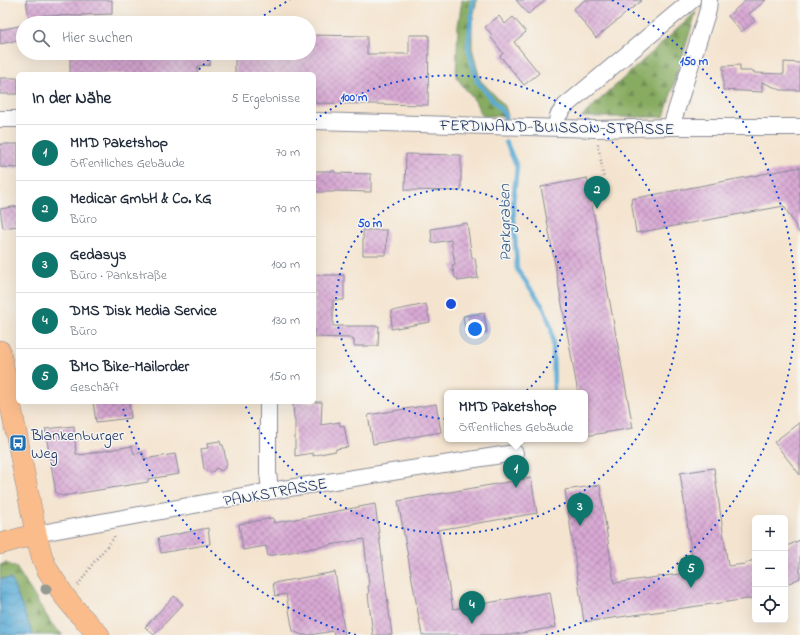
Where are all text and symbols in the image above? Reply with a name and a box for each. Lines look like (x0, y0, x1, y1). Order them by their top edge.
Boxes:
search box (16, 16, 316, 60)
icon: search (30, 27, 52, 49)
text: Hier suchen (62, 27, 133, 49)
text: 150 m (680, 53, 709, 71)
text: In der Nähe (32, 86, 111, 111)
text: 5 Ergebnisse (231, 89, 300, 108)
text: 100 m (341, 89, 368, 107)
street label: FERDINAND-BUISSON-STRASSE (439, 114, 674, 142)
text: MMD Paketshop (70, 132, 168, 154)
text: 1 (43, 143, 47, 162)
text: 70 m (276, 143, 300, 162)
text: Öffentliches Gebäude (70, 154, 185, 173)
pin: 2 (584, 176, 610, 209)
water label: Parkgraben (492, 183, 520, 262)
text: Medicar GmbH & Co. KG (70, 188, 212, 210)
text: 2 (42, 199, 48, 218)
text: 70 m (276, 199, 300, 218)
text: Büro (70, 210, 97, 229)
text: 50 m (358, 215, 383, 233)
text: Gedasys (70, 244, 126, 266)
text: 3 (42, 255, 48, 274)
text: 100 m (271, 255, 300, 274)
text: Büro · Pankstraße (70, 266, 167, 285)
centre of rings (444, 297, 458, 311)
text: DMS Disk Media Service (70, 300, 217, 322)
text: 4 (42, 311, 48, 330)
text: 130 m (272, 311, 300, 330)
your location (465, 319, 485, 339)
text: Büro (70, 322, 97, 341)
text: BMO Bike-Mailorder (70, 356, 189, 378)
text: 5 (41, 367, 49, 386)
text: 150 m (269, 367, 300, 386)
text: Geschäft (70, 378, 119, 397)
popup (444, 390, 588, 442)
text: MMD Paketshop (459, 396, 557, 418)
text: Öffentliches Gebäude (459, 418, 573, 437)
place label: Blankenburger Weg (30, 424, 124, 466)
bus stop icon: Blankenburger Weg (8, 433, 28, 453)
pin: 1 (503, 455, 529, 488)
street label: PANKSTRASSE (222, 472, 329, 514)
pin: 3 (567, 493, 593, 526)
map controls (752, 515, 788, 623)
button: + (752, 515, 788, 551)
button: − (752, 551, 788, 587)
pin: 5 (678, 555, 704, 588)
button: locate (752, 587, 788, 623)
pin: 4 (459, 591, 485, 624)

